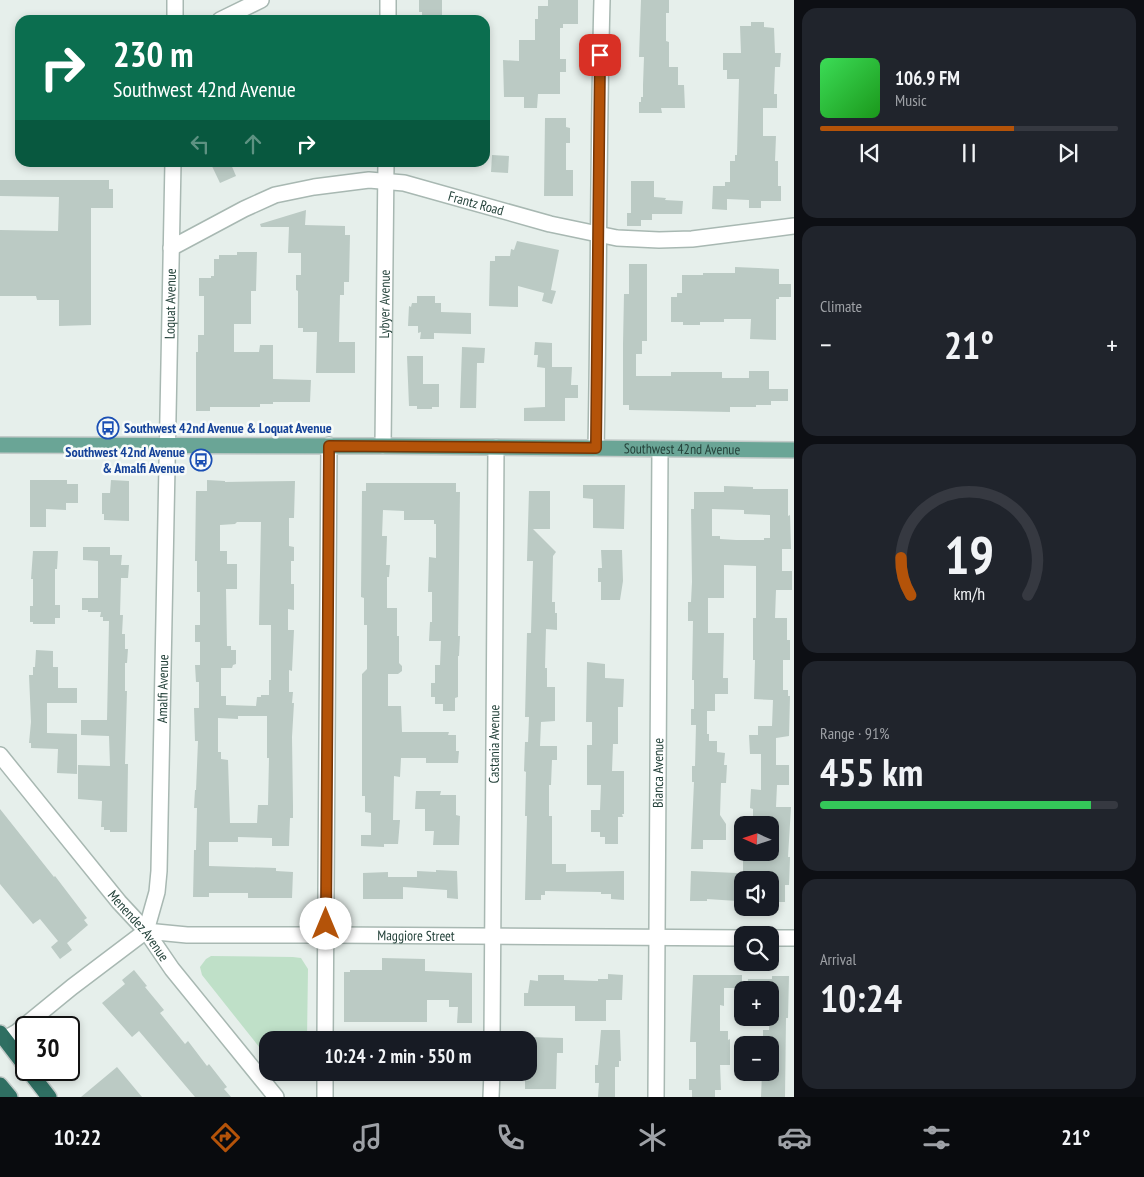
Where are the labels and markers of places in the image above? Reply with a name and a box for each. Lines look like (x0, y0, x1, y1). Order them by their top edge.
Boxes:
pin (579, 34, 621, 76)
bus stop icon: Southwest 42nd Avenue & Loquat Avenue (96, 416, 120, 440)
place label: Southwest 42nd Avenue & Loquat Avenue (124, 419, 332, 437)
place label: Southwest 42nd Avenue & Amalfi Avenue (65, 443, 185, 477)
bus stop icon: Southwest 42nd Avenue & Amalfi Avenue (189, 448, 213, 472)

